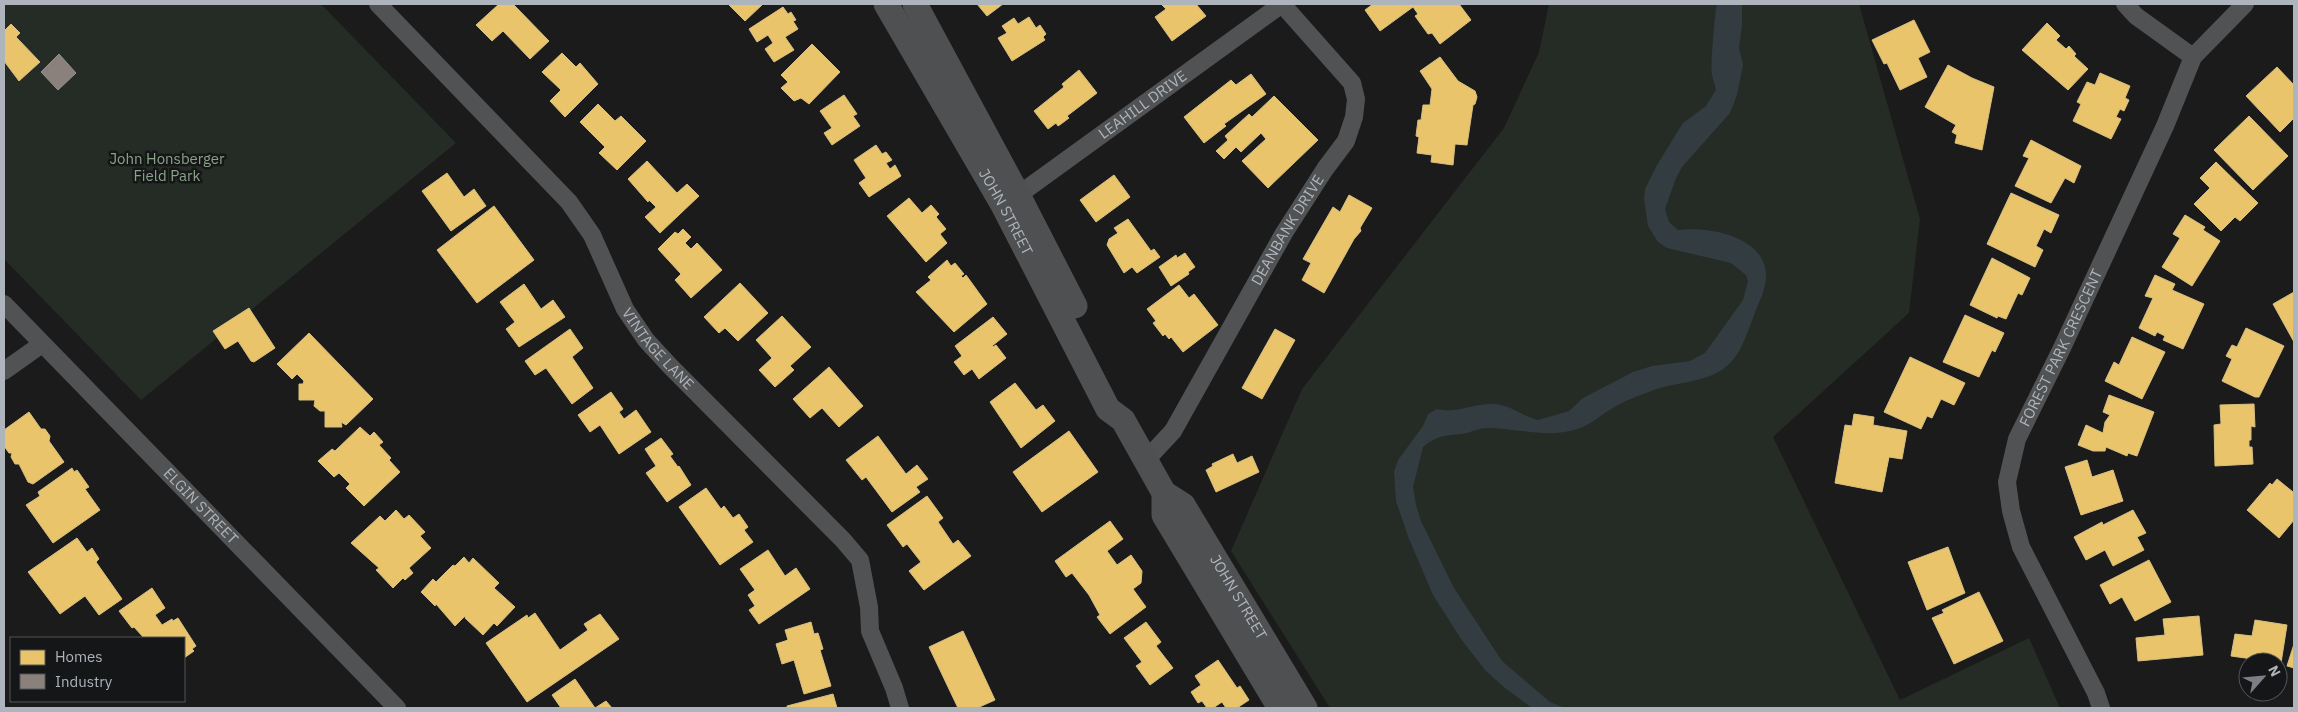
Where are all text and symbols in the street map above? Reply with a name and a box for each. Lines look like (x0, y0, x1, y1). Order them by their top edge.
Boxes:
street label: LEAHILL DRIVE (1095, 66, 1190, 143)
park label: John Honsberger Field Park (109, 149, 225, 185)
street label: JOHN STREET (975, 165, 1037, 259)
street label: DEANBANK DRIVE (1247, 171, 1328, 288)
street label: FOREST PARK CRESCENT (2015, 266, 2106, 429)
street label: VINTAGE LANE (618, 304, 698, 394)
street label: ELGIN STREET (160, 464, 243, 548)
street label: JOHN STREET (1206, 551, 1272, 643)
legend (10, 637, 185, 702)
text: Homes (55, 647, 103, 666)
north arrow (2238, 652, 2288, 702)
text: N (2264, 662, 2285, 680)
text: Industry (55, 672, 113, 691)

